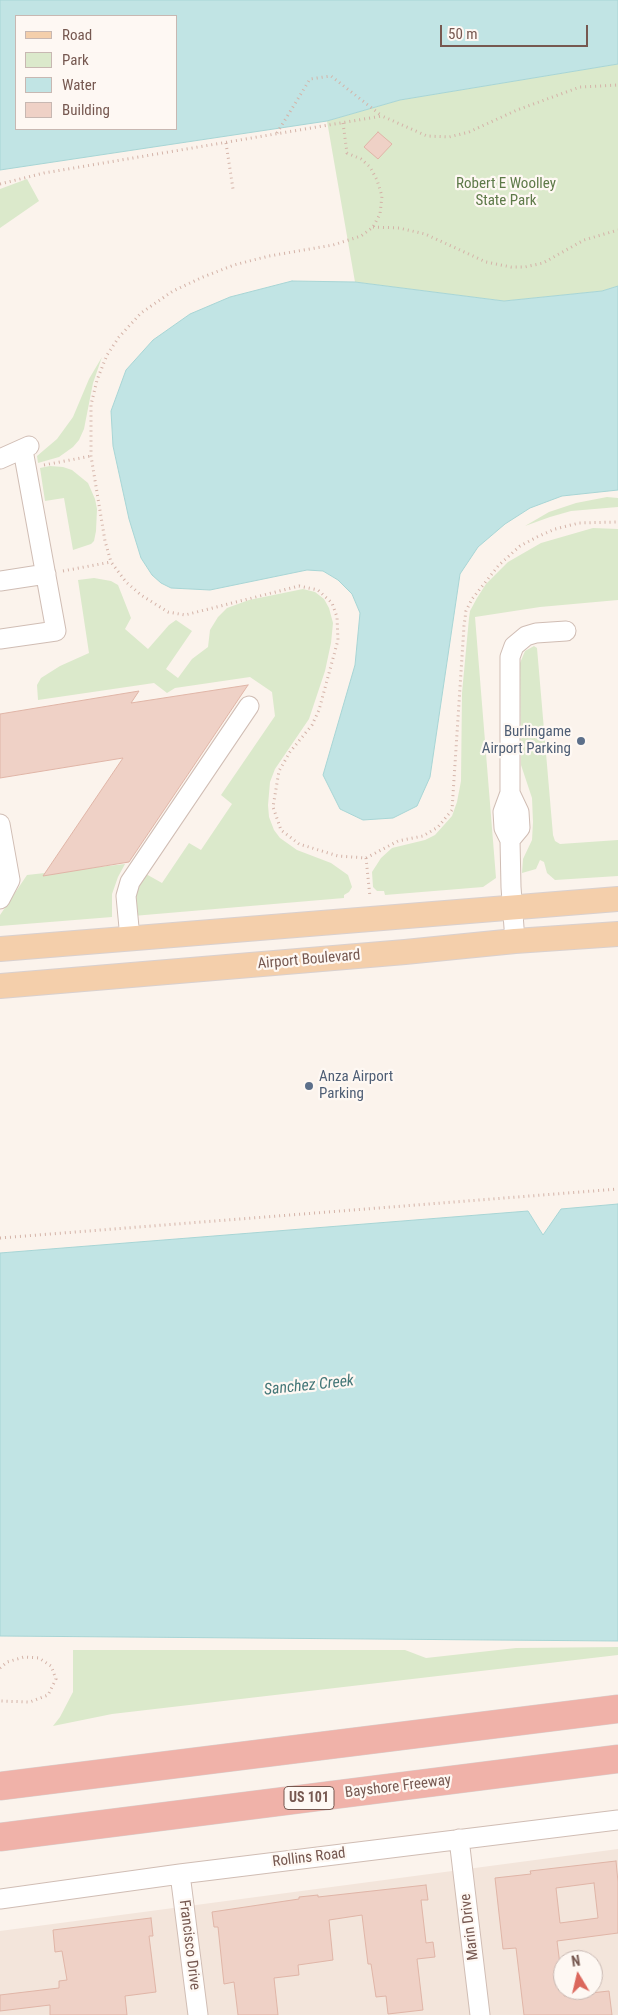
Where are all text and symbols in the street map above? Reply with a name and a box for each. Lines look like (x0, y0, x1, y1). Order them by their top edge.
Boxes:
legend (15, 15, 178, 130)
scale bar (443, 15, 590, 47)
text: 50 m (448, 25, 478, 43)
text: Road (62, 26, 92, 44)
text: Park (62, 51, 89, 69)
text: Water (62, 76, 96, 94)
text: Building (62, 101, 110, 119)
park label: Robert E Woolley State Park (456, 175, 556, 210)
place label: Burlingame Airport Parking (482, 723, 571, 758)
marker: Burlingame Airport Parking (575, 735, 587, 747)
street label: Airport Boulevard (257, 947, 361, 973)
place label: Anza Airport Parking (319, 1068, 393, 1103)
marker: Anza Airport Parking (303, 1080, 315, 1092)
water label: Sanchez Creek (263, 1372, 355, 1400)
street label: Bayshore Freeway (344, 1772, 452, 1802)
road number: US 101 (284, 1786, 334, 1810)
street label: Rollins Road (271, 1845, 347, 1871)
street label: Marin Drive (457, 1893, 483, 1961)
street label: Francisco Drive (175, 1899, 203, 1991)
north arrow (553, 1950, 603, 2000)
text: N (570, 1953, 581, 1970)

